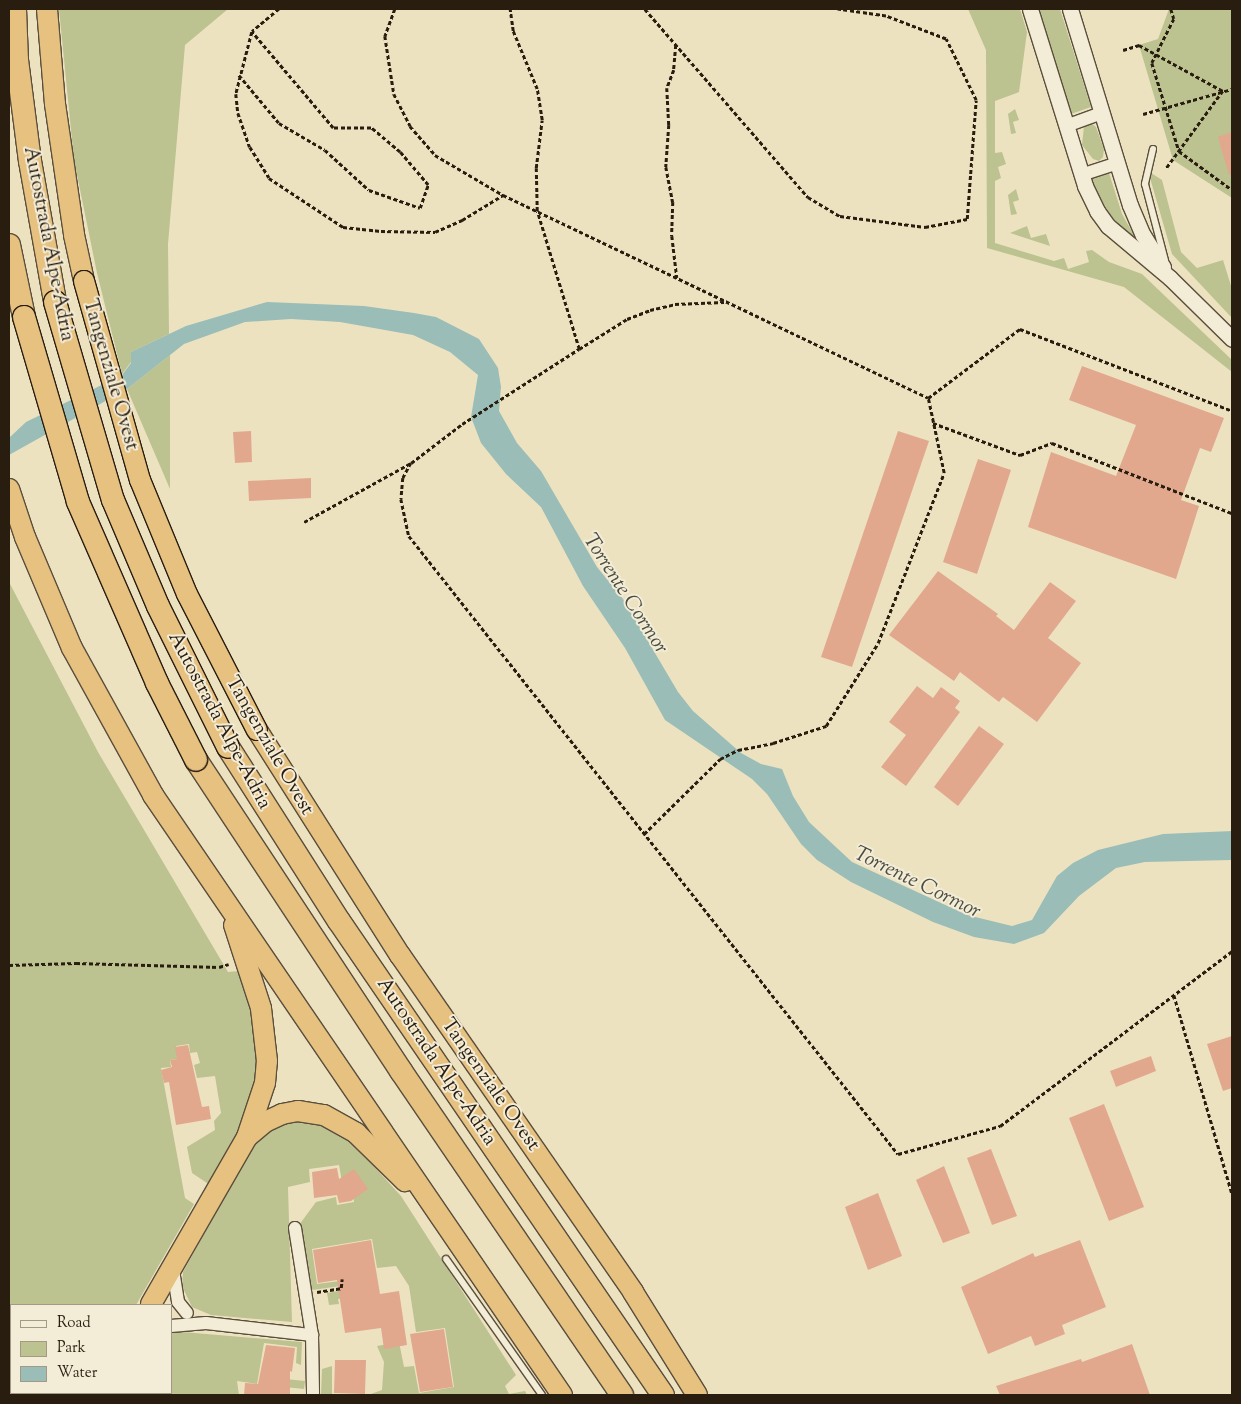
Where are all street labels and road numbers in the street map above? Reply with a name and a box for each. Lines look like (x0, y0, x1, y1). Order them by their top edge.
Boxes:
street label: Autostrada Alpe-Adria (17, 145, 79, 343)
street label: Tangenziale Ovest (77, 297, 143, 453)
street label: Autostrada Alpe-Adria (162, 628, 276, 814)
street label: Tangenziale Ovest (220, 672, 318, 820)
street label: Autostrada Alpe-Adria (371, 973, 501, 1151)
street label: Tangenziale Ovest (435, 1014, 545, 1156)

